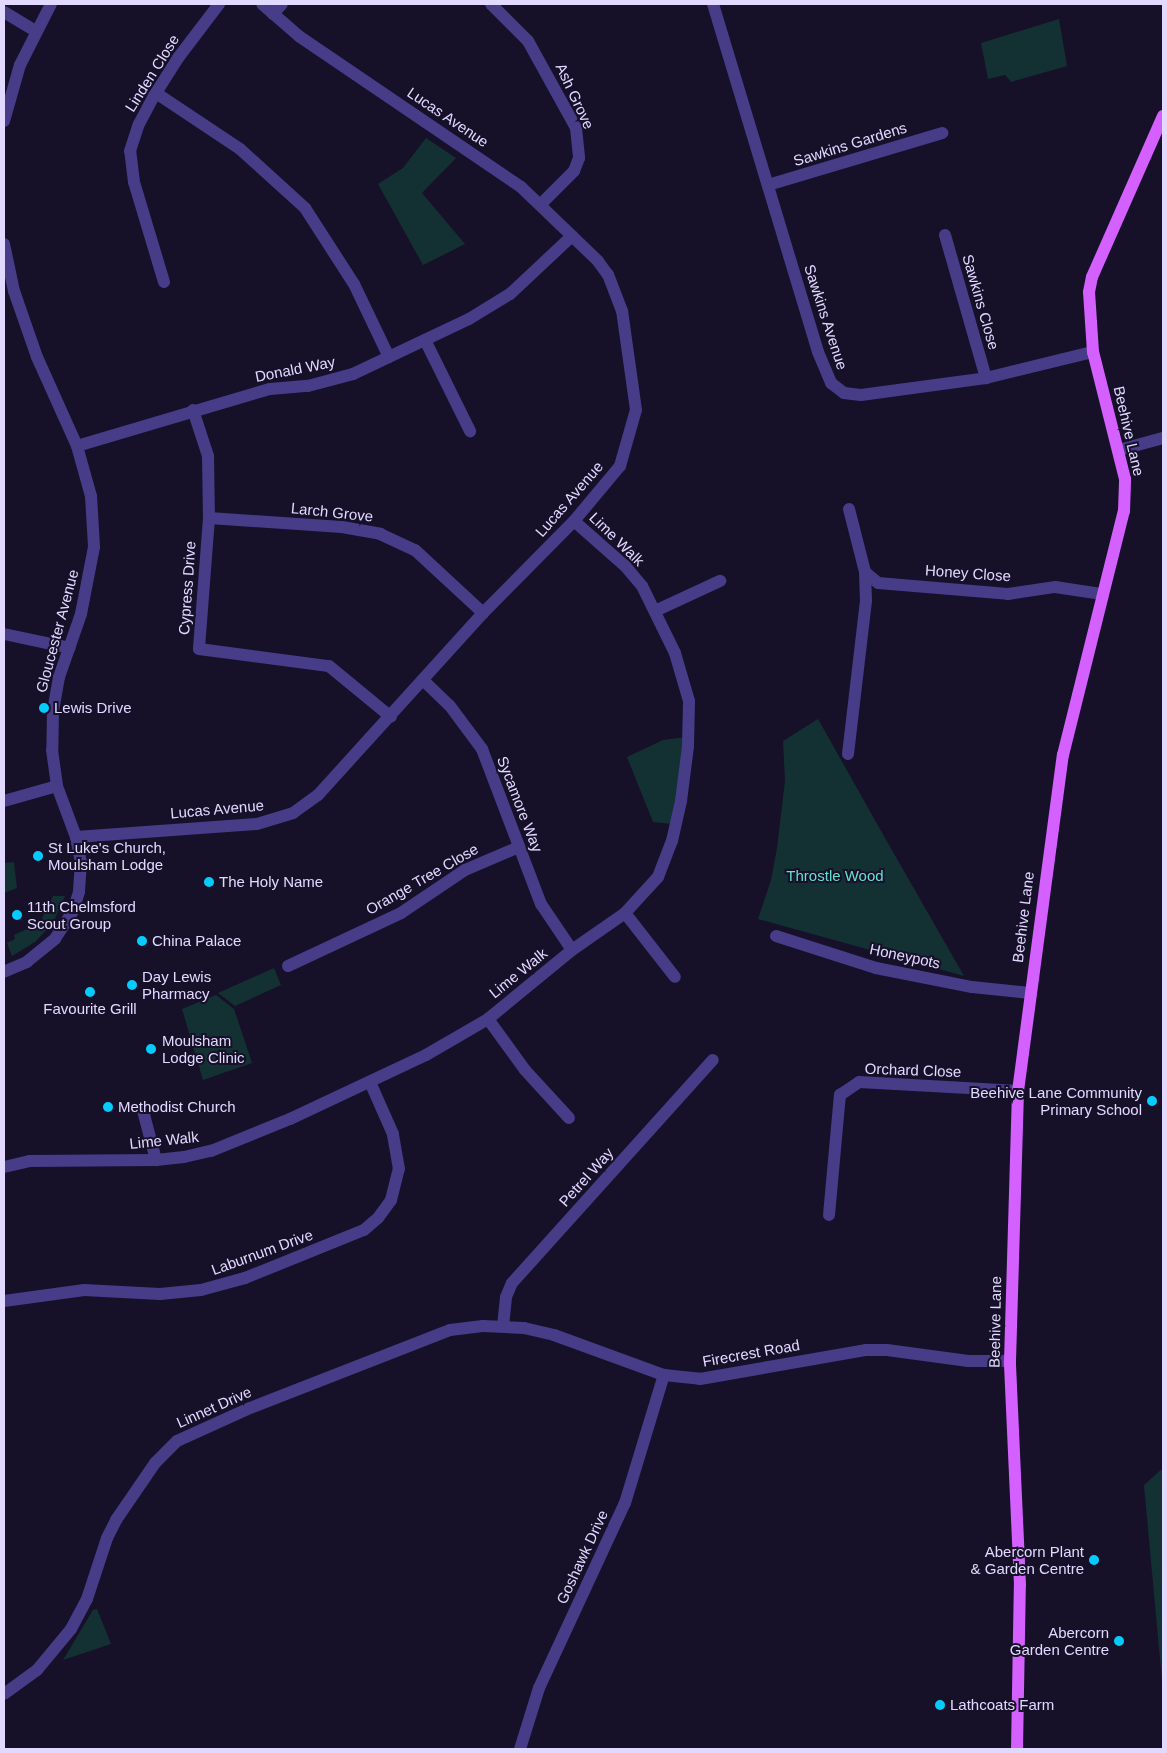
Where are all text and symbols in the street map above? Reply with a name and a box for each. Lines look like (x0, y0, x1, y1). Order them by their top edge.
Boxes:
street label: Linden Close (121, 31, 183, 115)
street label: Ash Grove (552, 60, 598, 132)
street label: Lucas Avenue (404, 83, 492, 151)
street label: Sawkins Gardens (791, 118, 909, 170)
street label: Sawkins Close (959, 252, 1003, 352)
street label: Sawkins Avenue (800, 262, 852, 372)
street label: Donald Way (253, 352, 337, 386)
street label: Beehive Lane (1110, 384, 1148, 478)
street label: Lucas Avenue (531, 457, 607, 541)
street label: Larch Grove (290, 499, 374, 525)
street label: Lime Walk (586, 508, 648, 570)
street label: Cypress Drive (175, 540, 199, 636)
street label: Honey Close (925, 561, 1011, 585)
street label: Gloucester Avenue (32, 567, 82, 695)
place label: Lewis Drive (54, 699, 132, 717)
marker: Lewis Drive (38, 702, 50, 714)
street label: Sycamore Way (493, 754, 547, 854)
street label: Lucas Avenue (169, 796, 265, 822)
place label: St Luke's Church, Moulsham Lodge (48, 838, 166, 873)
street label: Orange Tree Close (363, 839, 481, 919)
marker: St Luke's Church, Moulsham Lodge (32, 850, 44, 862)
park label: Throstle Wood (786, 867, 884, 885)
street label: Beehive Lane (1008, 870, 1038, 964)
place label: The Holy Name (219, 873, 323, 891)
marker: The Holy Name (203, 876, 215, 888)
place label: 11th Chelmsford Scout Group (27, 897, 136, 932)
marker: 11th Chelmsford Scout Group (11, 909, 23, 921)
place label: China Palace (152, 932, 241, 950)
marker: China Palace (136, 935, 148, 947)
street label: Honeypots (868, 940, 942, 972)
street label: Lime Walk (485, 944, 551, 1002)
place label: Day Lewis Pharmacy (142, 967, 211, 1002)
marker: Day Lewis Pharmacy (126, 979, 138, 991)
marker: Favourite Grill (84, 986, 96, 998)
place label: Favourite Grill (43, 1000, 137, 1018)
place label: Moulsham Lodge Clinic (162, 1031, 245, 1066)
marker: Moulsham Lodge Clinic (144, 1042, 158, 1056)
street label: Orchard Close (864, 1059, 962, 1081)
place label: Beehive Lane Community Primary School (970, 1083, 1142, 1118)
marker: Beehive Lane Community Primary School (1146, 1095, 1158, 1107)
place label: Methodist Church (118, 1098, 236, 1116)
marker: Methodist Church (102, 1101, 114, 1113)
street label: Lime Walk (129, 1127, 199, 1153)
street label: Petrel Way (555, 1144, 617, 1210)
street label: Laburnum Drive (209, 1225, 315, 1279)
street label: Beehive Lane (985, 1276, 1005, 1368)
street label: Firecrest Road (701, 1336, 801, 1370)
street label: Linnet Drive (174, 1383, 254, 1431)
street label: Goshawk Drive (552, 1507, 612, 1607)
place label: Abercorn Plant & Garden Centre (971, 1542, 1084, 1577)
marker: Abercorn Plant & Garden Centre (1088, 1554, 1100, 1566)
place label: Abercorn Garden Centre (1010, 1623, 1109, 1658)
marker: Abercorn Garden Centre (1113, 1635, 1125, 1647)
place label: Lathcoats Farm (950, 1696, 1054, 1714)
marker: Lathcoats Farm (934, 1699, 946, 1711)

